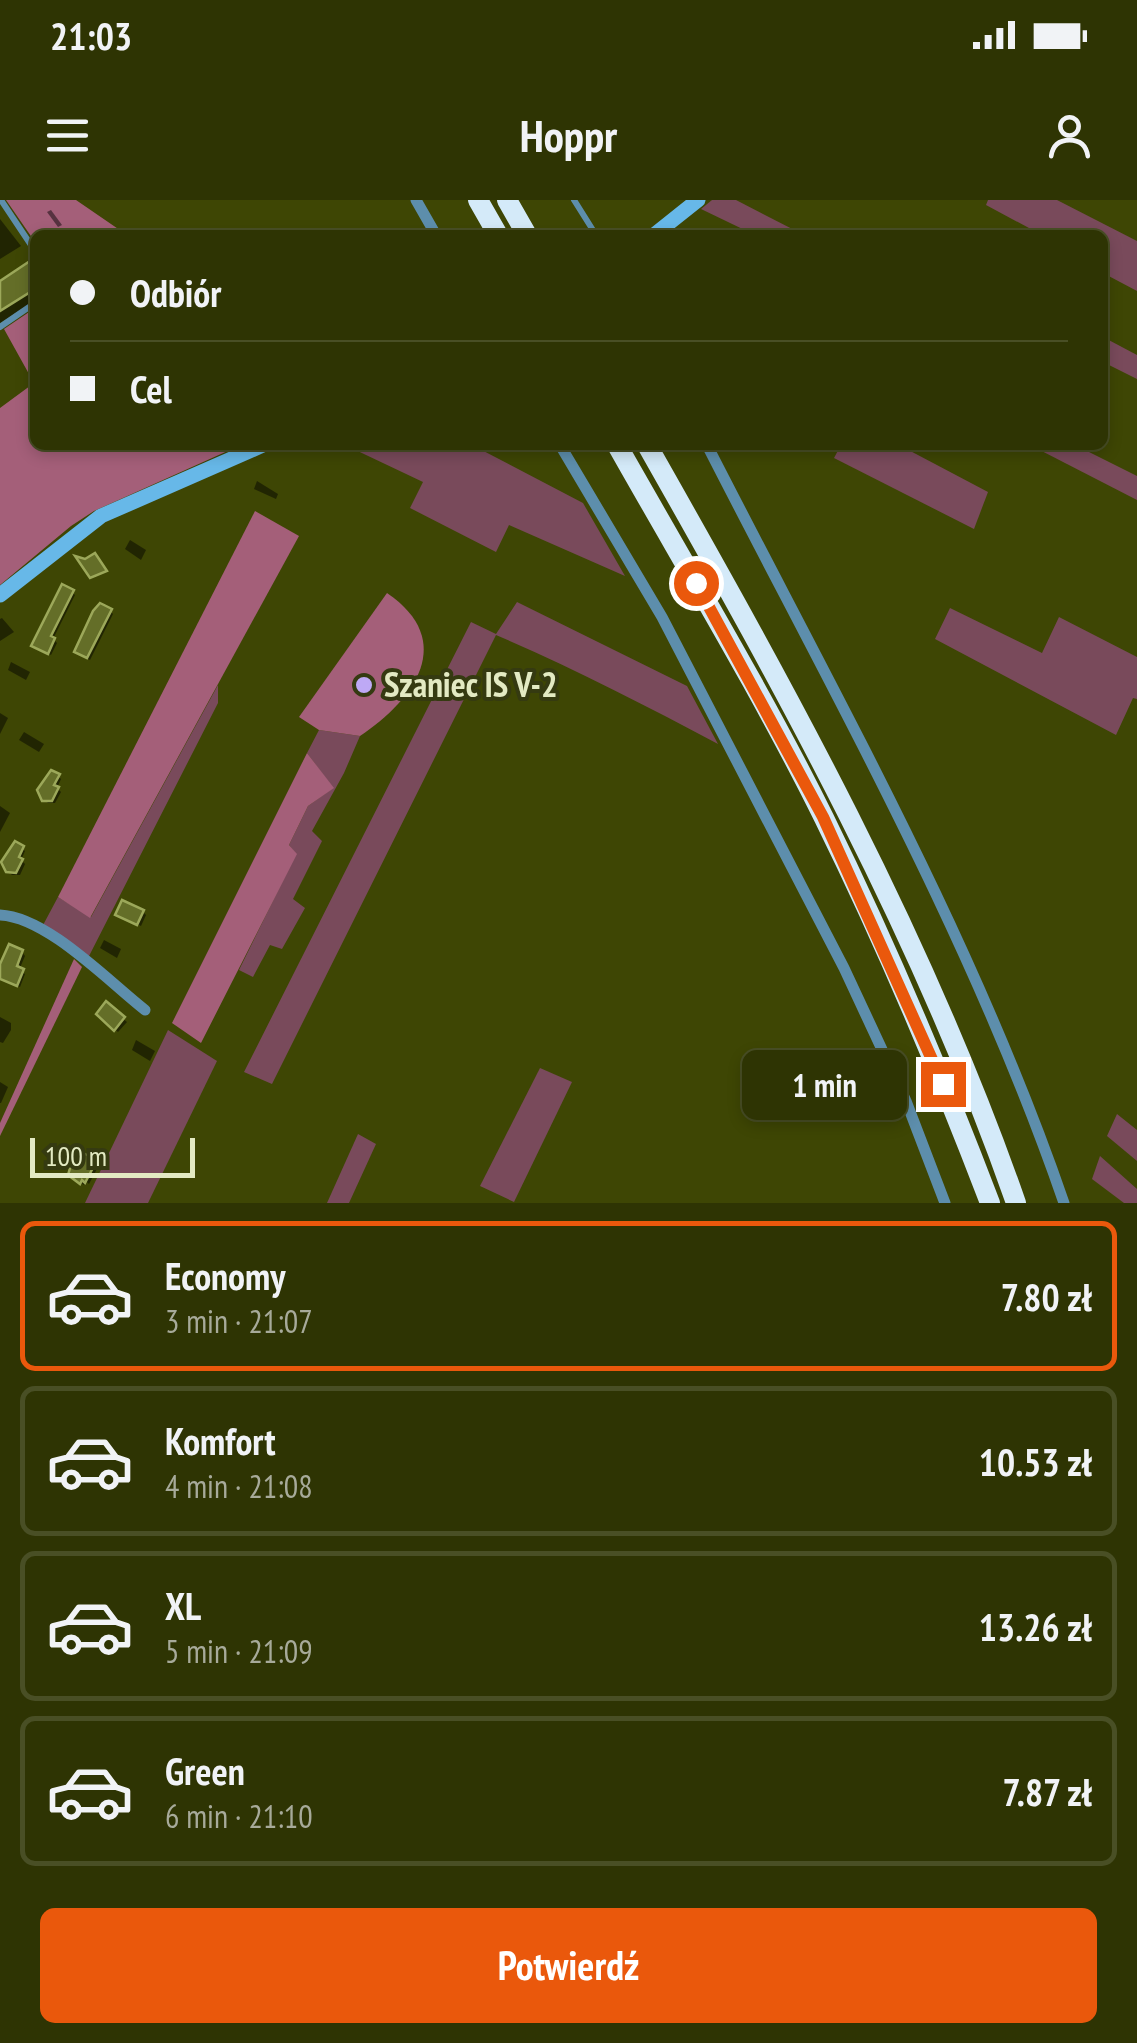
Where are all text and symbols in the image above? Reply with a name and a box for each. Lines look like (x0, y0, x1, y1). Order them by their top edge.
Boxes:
text: 21:03 (50, 11, 132, 60)
text: Hoppr (520, 106, 617, 164)
icon: menu (40, 108, 95, 163)
icon: person (1042, 108, 1097, 163)
text: Odbiór (130, 268, 221, 317)
text: Cel (130, 364, 172, 413)
route start (674, 561, 719, 606)
place label: Szaniec IS V-2 (384, 661, 558, 707)
marker: Szaniec IS V-2 (353, 674, 375, 696)
callout: 1 min (743, 1049, 908, 1119)
route end (921, 1062, 966, 1107)
text: 1 min (792, 1064, 857, 1106)
scale bar (30, 1133, 195, 1178)
text: 100 m (45, 1137, 107, 1174)
icon: car (45, 1251, 135, 1341)
text: Economy (165, 1251, 285, 1300)
text: 7.80 zł (1001, 1272, 1092, 1321)
text: 3 min · 21:07 (165, 1300, 313, 1342)
icon: car (45, 1416, 135, 1506)
text: Komfort (165, 1416, 276, 1465)
text: 10.53 zł (979, 1437, 1092, 1486)
text: 4 min · 21:08 (165, 1465, 313, 1507)
icon: car (45, 1581, 135, 1671)
text: XL (165, 1581, 201, 1630)
text: 13.26 zł (979, 1602, 1092, 1651)
text: 5 min · 21:09 (165, 1630, 313, 1672)
icon: car (45, 1746, 135, 1836)
text: Green (165, 1746, 245, 1795)
text: 7.87 zł (1003, 1767, 1092, 1816)
text: 6 min · 21:10 (165, 1795, 313, 1837)
button: Potwierdź (40, 1908, 1097, 2023)

